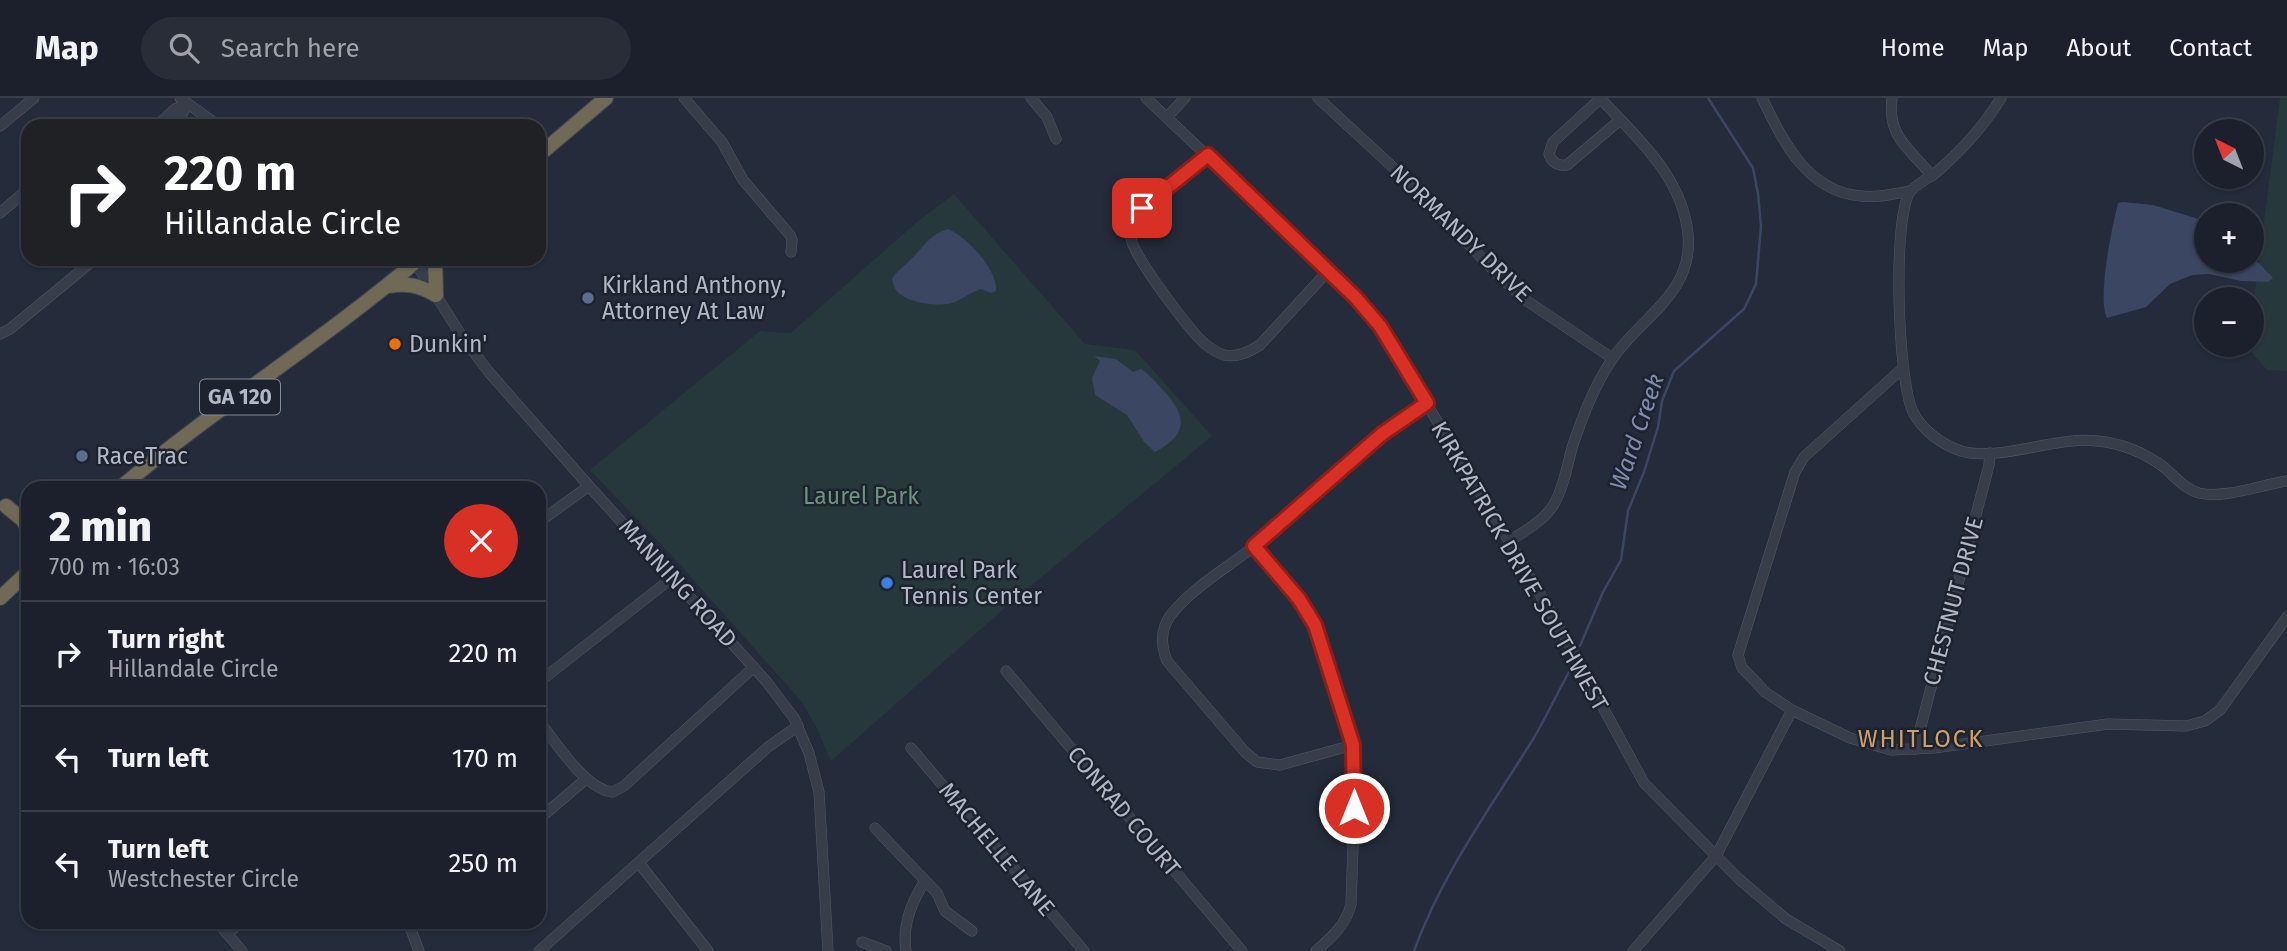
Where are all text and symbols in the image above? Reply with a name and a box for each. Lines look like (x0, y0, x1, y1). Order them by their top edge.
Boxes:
search box (141, 17, 631, 80)
text: Map (35, 28, 99, 68)
icon: search (165, 29, 203, 67)
text: Search here (221, 33, 360, 64)
text: Home (1881, 34, 1945, 62)
text: Map (1983, 34, 2029, 62)
text: About (2067, 34, 2131, 62)
text: Contact (2169, 34, 2252, 62)
north arrow (2194, 119, 2264, 189)
map controls (2194, 119, 2264, 357)
text: 220 m (164, 144, 296, 203)
icon: right (49, 147, 140, 238)
street label: NORMANDY DRIVE (1384, 158, 1538, 308)
pin (1112, 178, 1172, 238)
icon: arrive (1123, 189, 1161, 227)
button: + (2194, 203, 2264, 273)
text: Hillandale Circle (164, 204, 401, 242)
place label: Kirkland Anthony, Attorney At Law (602, 271, 786, 325)
button: − (2194, 287, 2264, 357)
marker: Kirkland Anthony, Attorney At Law (580, 290, 596, 306)
place label: Dunkin' (409, 330, 487, 358)
marker: Dunkin' (387, 336, 403, 352)
water label: Ward Creek (1604, 370, 1670, 494)
road number: GA 120 (200, 380, 280, 414)
street label: KIRKPATRICK DRIVE SOUTHWEST (1425, 416, 1615, 716)
place label: RaceTrac (96, 442, 188, 470)
marker: RaceTrac (74, 448, 90, 464)
park label: Laurel Park (803, 482, 919, 510)
text: 2 min (49, 502, 152, 552)
button: close (444, 504, 518, 578)
street label: MANNING ROAD (613, 513, 743, 653)
street label: CHESTNUT DRIVE (1917, 513, 1989, 689)
text: 700 m · 16:03 (49, 553, 180, 581)
place label: Laurel Park Tennis Center (901, 556, 1042, 610)
marker: Laurel Park Tennis Center (879, 575, 895, 591)
text: Turn right (108, 624, 225, 655)
icon: right (49, 635, 87, 673)
text: 220 m (449, 638, 518, 669)
text: Hillandale Circle (108, 655, 278, 683)
district label: WHITLOCK (1858, 725, 1984, 753)
icon: left (49, 740, 87, 778)
street label: CONRAD COURT (1062, 740, 1187, 882)
text: Turn left (108, 743, 209, 774)
text: 170 m (452, 743, 518, 774)
position arrow (1317, 771, 1391, 845)
street label: MACHELLE LANE (933, 777, 1061, 921)
text: Turn left (108, 834, 209, 865)
icon: left (49, 845, 87, 883)
text: 250 m (448, 848, 518, 879)
text: Westchester Circle (108, 865, 299, 893)

